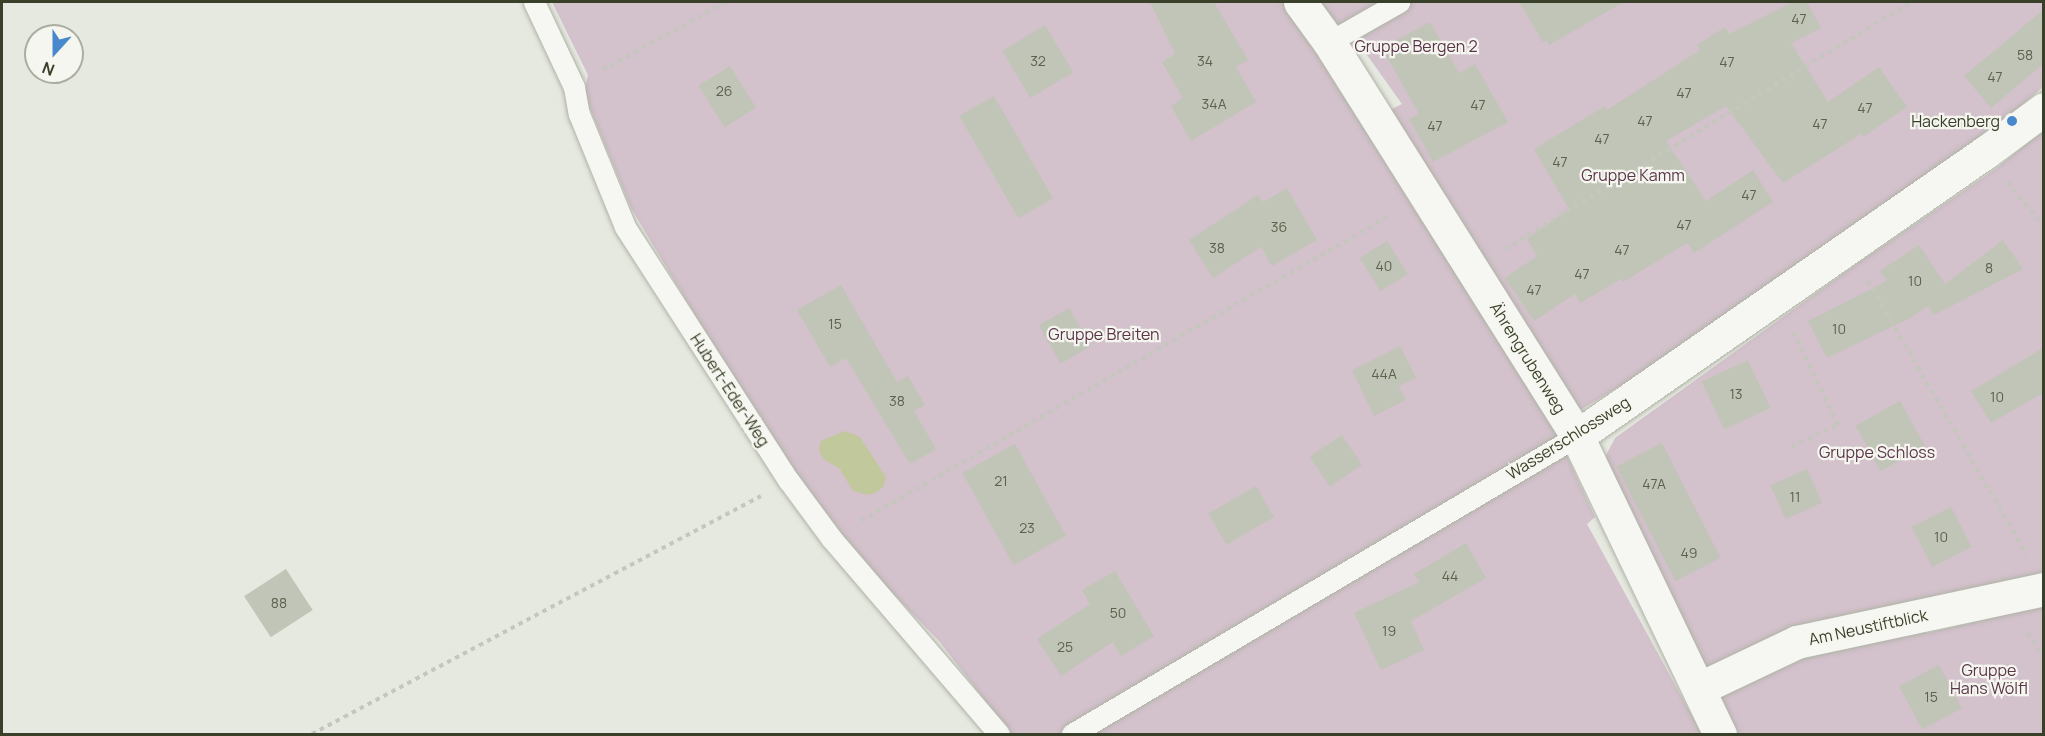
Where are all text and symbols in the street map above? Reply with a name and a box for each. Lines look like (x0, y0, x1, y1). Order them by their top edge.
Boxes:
house number: 47 (1791, 11, 1807, 27)
north arrow (24, 24, 84, 84)
park label: Gruppe Bergen 2 (1354, 36, 1478, 56)
house number: 58 (2017, 47, 2033, 63)
house number: 32 (1030, 53, 1046, 69)
house number: 34 (1197, 53, 1213, 69)
house number: 47 (1719, 54, 1735, 70)
text: N (39, 57, 58, 81)
house number: 47 (1987, 69, 2003, 85)
house number: 26 (716, 83, 732, 99)
house number: 47 (1676, 85, 1692, 101)
house number: 34A (1201, 96, 1227, 112)
house number: 47 (1470, 97, 1486, 113)
house number: 47 (1857, 100, 1873, 116)
place label: Hackenberg (1911, 111, 2000, 131)
house number: 47 (1637, 113, 1653, 129)
marker: Hackenberg (2005, 114, 2019, 128)
house number: 47 (1812, 116, 1828, 132)
house number: 47 (1427, 118, 1443, 134)
house number: 47 (1594, 131, 1610, 147)
house number: 47 (1552, 154, 1568, 170)
park label: Gruppe Kamm (1581, 165, 1685, 185)
house number: 47 (1741, 187, 1757, 203)
house number: 47 (1676, 217, 1692, 233)
house number: 36 (1271, 219, 1287, 235)
house number: 38 (1209, 240, 1225, 256)
house number: 47 (1614, 242, 1630, 258)
house number: 40 (1376, 258, 1392, 274)
house number: 8 (1985, 260, 1993, 276)
house number: 47 (1574, 266, 1590, 282)
house number: 10 (1908, 273, 1922, 289)
house number: 47 (1526, 282, 1542, 298)
street label: Ährengrubenweg (1486, 299, 1570, 417)
house number: 15 (828, 316, 842, 332)
house number: 10 (1832, 321, 1846, 337)
park label: Gruppe Breiten (1048, 324, 1160, 344)
street label: Hubert-Eder-Weg (686, 330, 774, 450)
house number: 44A (1371, 366, 1397, 382)
house number: 13 (1729, 386, 1743, 402)
house number: 10 (1990, 389, 2004, 405)
street label: Wasserschlossweg (1503, 392, 1633, 484)
house number: 38 (889, 393, 905, 409)
park label: Gruppe Schloss (1819, 442, 1935, 462)
house number: 21 (994, 473, 1008, 489)
house number: 47A (1642, 476, 1666, 492)
house number: 11 (1790, 489, 1800, 505)
house number: 23 (1019, 520, 1035, 536)
house number: 10 (1934, 529, 1948, 545)
house number: 49 (1681, 545, 1697, 561)
house number: 44 (1442, 568, 1458, 584)
house number: 88 (271, 595, 287, 611)
house number: 50 (1110, 605, 1126, 621)
street label: Am Neustiftblick (1807, 605, 1929, 649)
house number: 19 (1382, 623, 1396, 639)
house number: 25 (1057, 639, 1073, 655)
park label: Gruppe Hans Wölfl (1950, 660, 2028, 698)
house number: 15 (1924, 689, 1938, 705)

